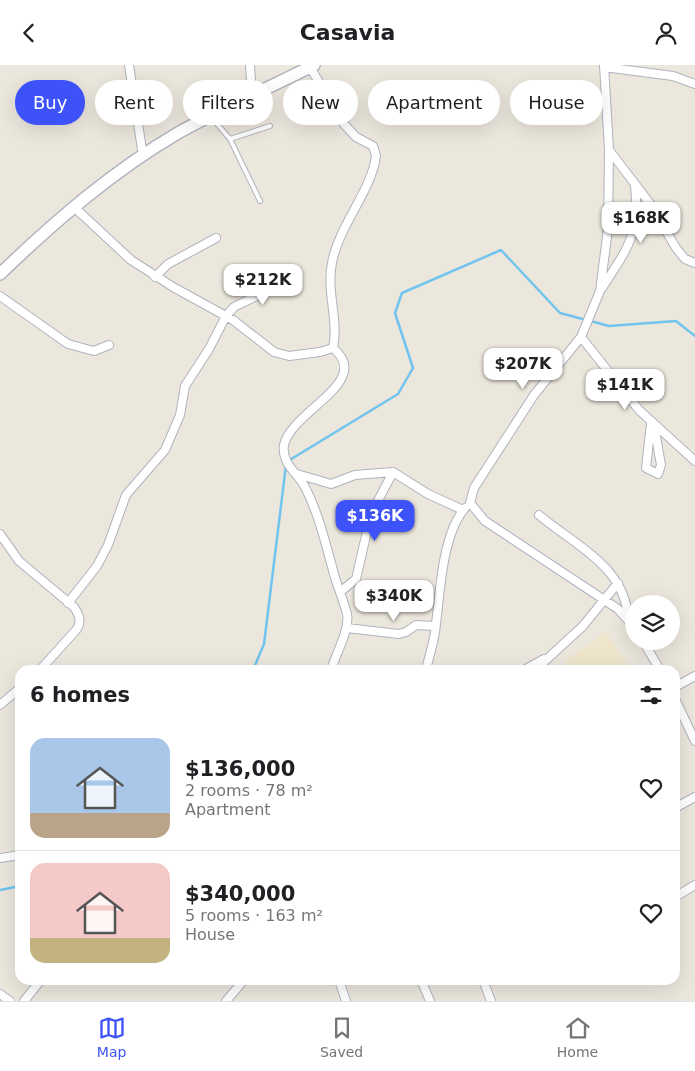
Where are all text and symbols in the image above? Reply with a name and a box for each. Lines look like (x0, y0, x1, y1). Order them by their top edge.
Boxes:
icon: back (15, 19, 43, 47)
icon: person (652, 19, 680, 47)
text: Casavia (300, 20, 395, 45)
chip: Buy (15, 80, 85, 125)
chip: Rent (95, 80, 173, 125)
chip: Filters (183, 80, 273, 125)
chip: New (283, 80, 358, 125)
chip: Apartment (368, 80, 500, 125)
chip: House (510, 80, 603, 125)
pin: $168K (606, 201, 676, 244)
text: $168K (613, 208, 669, 227)
pin: $212K (228, 263, 298, 306)
text: $212K (235, 270, 291, 289)
pin: $207K (488, 347, 558, 390)
text: $207K (495, 354, 551, 373)
pin: $141K (590, 369, 660, 411)
text: $141K (597, 375, 653, 394)
pin: $136K (340, 499, 410, 542)
text: $136K (347, 506, 403, 525)
pin: $340K (359, 579, 429, 622)
text: $340K (366, 586, 422, 605)
map controls (625, 595, 680, 650)
button: layers (625, 595, 680, 650)
icon: filters (637, 681, 665, 709)
text: 6 homes (30, 683, 130, 707)
text: $136,000 (185, 757, 295, 781)
icon: home (70, 758, 130, 818)
icon: heart (637, 774, 665, 802)
text: 2 rooms · 78 m² (185, 781, 313, 800)
text: Apartment (185, 800, 271, 819)
text: $340,000 (185, 882, 295, 906)
icon: home (70, 883, 130, 943)
icon: heart (637, 899, 665, 927)
text: 5 rooms · 163 m² (185, 906, 323, 925)
text: House (185, 925, 235, 944)
tab: Map (97, 1014, 126, 1060)
tab: Saved (320, 1014, 363, 1060)
tab: Home (557, 1014, 598, 1060)

